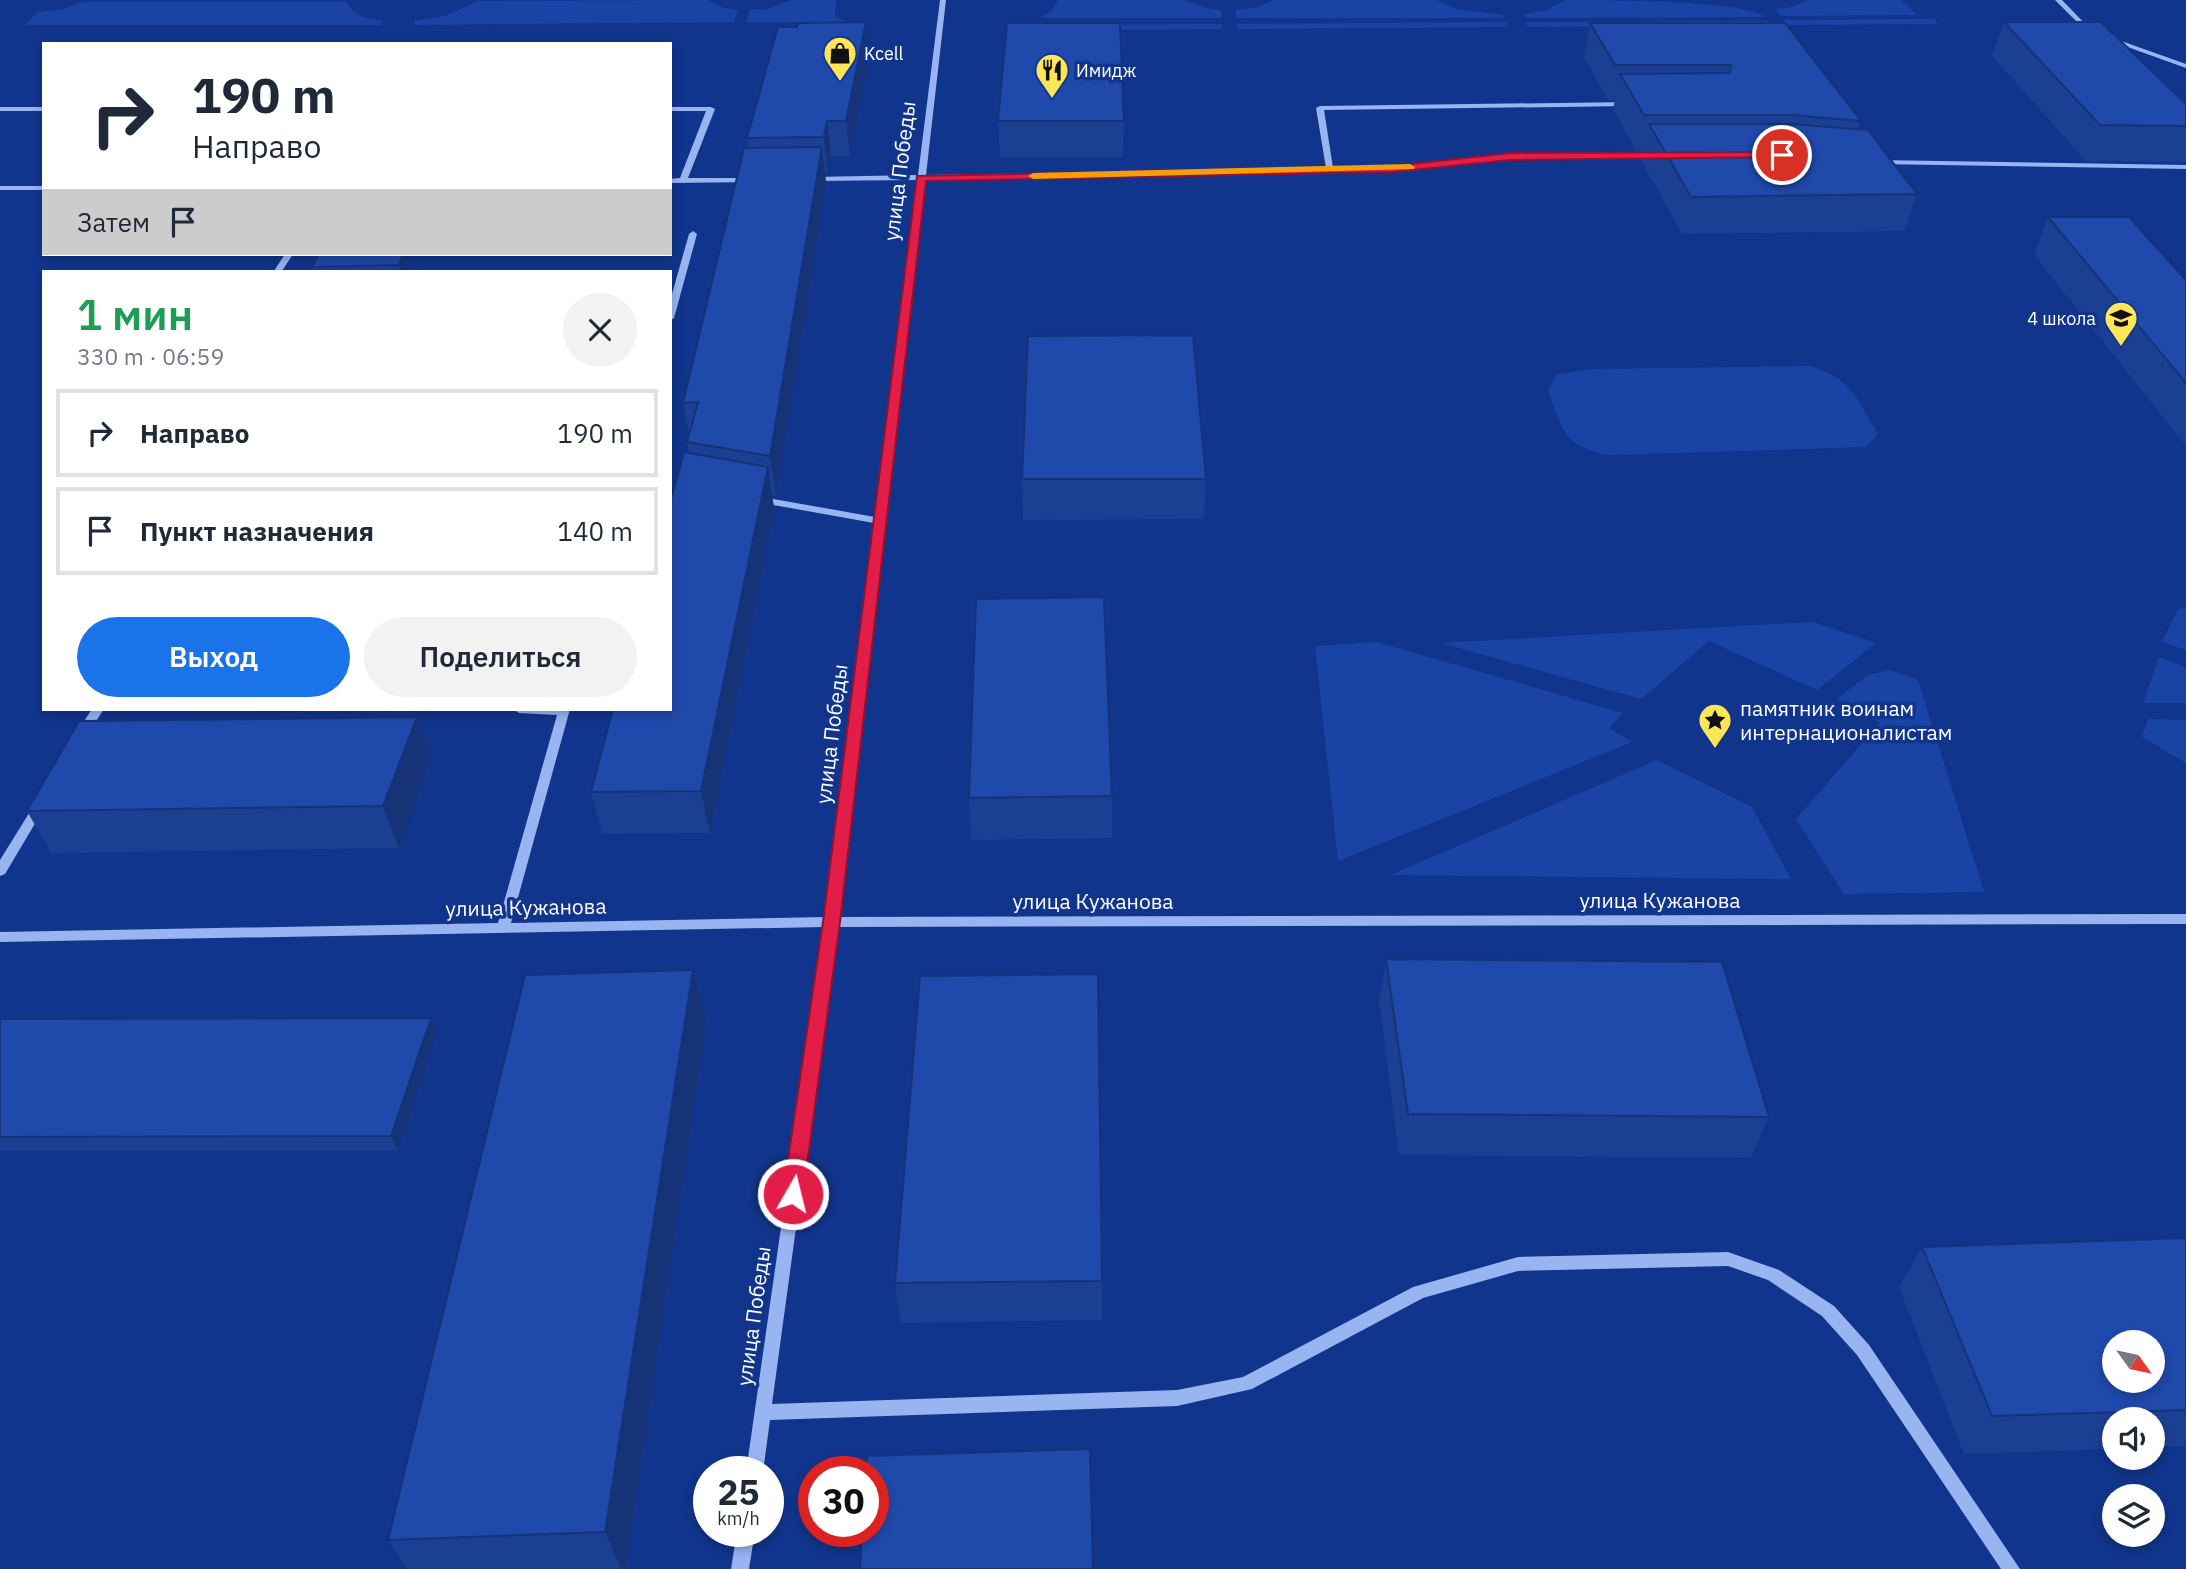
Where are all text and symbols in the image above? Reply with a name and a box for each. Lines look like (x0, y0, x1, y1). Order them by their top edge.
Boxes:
shop icon: Kcell (821, 34, 859, 83)
place label: Kcell (864, 42, 904, 65)
restaurant icon: Имидж (1033, 51, 1071, 100)
place label: Имидж (1076, 59, 1137, 82)
text: 190 m (192, 63, 336, 126)
icon: right (77, 70, 168, 161)
street label: улица Победы (877, 99, 921, 243)
text: Направо (192, 125, 321, 167)
pin (1752, 125, 1812, 185)
icon: arrive (1763, 136, 1801, 174)
icon: arrive (164, 203, 202, 241)
text: Затем (77, 205, 150, 239)
text: 1 мин (77, 287, 193, 342)
button: close (563, 293, 637, 367)
school or university icon: 4 школа (2102, 299, 2140, 348)
place label: 4 школа (2027, 307, 2096, 330)
text: 330 m · 06:59 (77, 341, 224, 371)
icon: right (81, 414, 119, 452)
text: Направо (140, 416, 249, 450)
text: 190 m (557, 416, 633, 450)
icon: arrive (81, 512, 119, 550)
text: Пункт назначения (140, 514, 374, 548)
text: 140 m (557, 514, 633, 548)
button: Выход (77, 617, 350, 697)
button: Поделиться (364, 617, 637, 697)
street label: улица Победы (809, 662, 853, 806)
place label: памятник воинам интернационалистам (1740, 694, 1952, 746)
place icon: памятник воинам интернационалистам (1696, 701, 1734, 750)
street label: улица Кужанова (1579, 886, 1741, 914)
street label: улица Кужанова (1012, 887, 1174, 915)
street label: улица Кужанова (445, 892, 607, 922)
position arrow (756, 1157, 830, 1231)
street label: улица Победы (729, 1244, 777, 1388)
north arrow (2102, 1330, 2165, 1393)
map controls (2102, 1330, 2165, 1547)
button: sound (2102, 1407, 2165, 1470)
speed limit sign: 30 (798, 1456, 889, 1547)
text: 25 (717, 1469, 760, 1515)
button: layers (2102, 1484, 2165, 1547)
text: km/h (717, 1507, 760, 1530)

